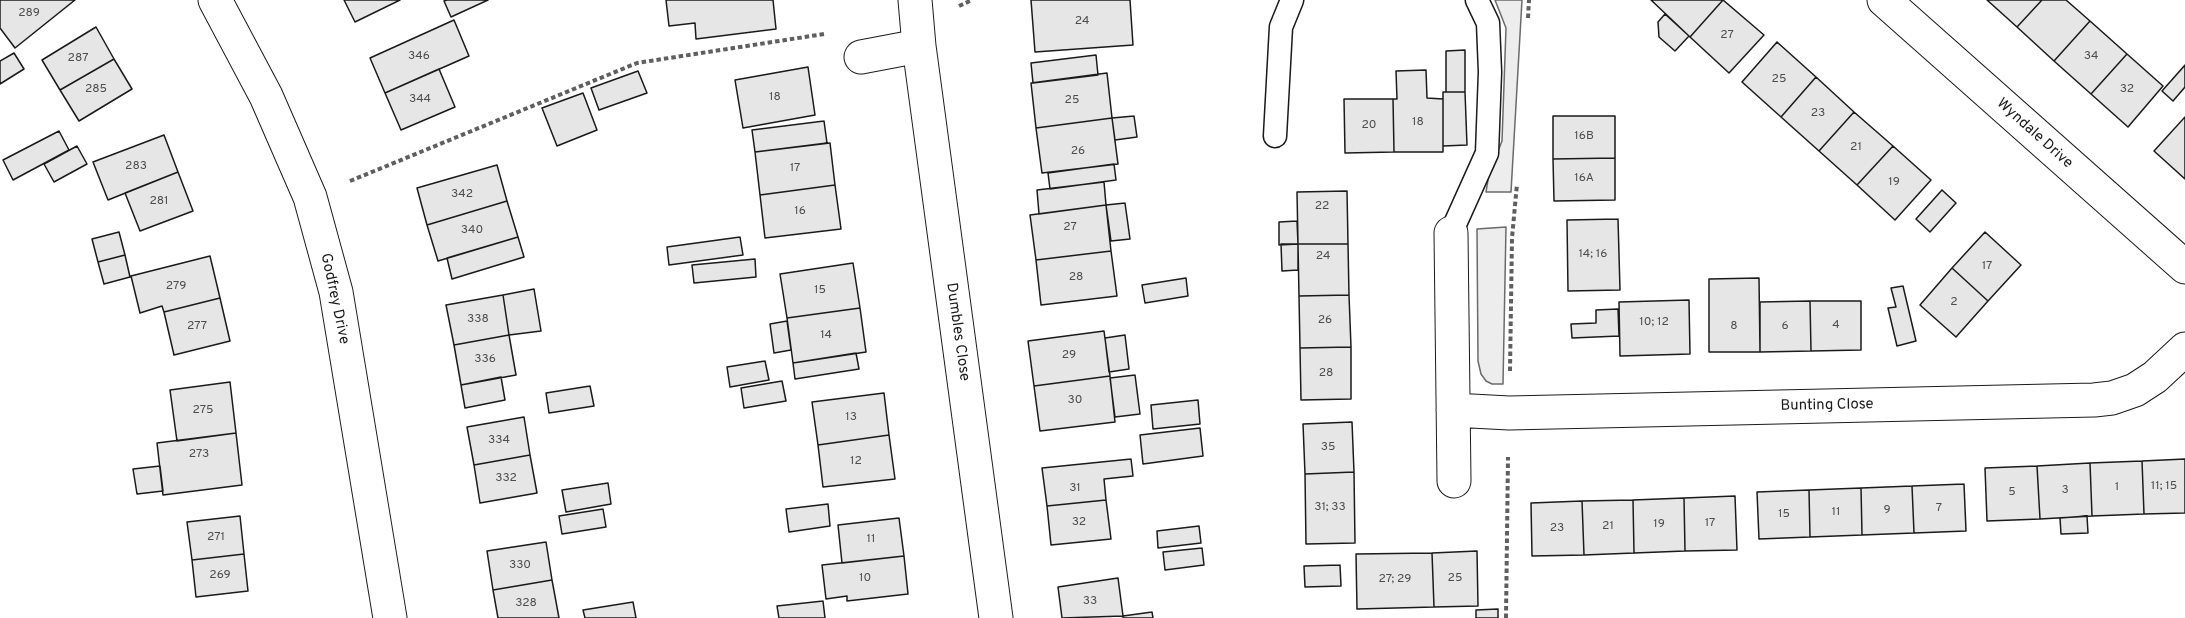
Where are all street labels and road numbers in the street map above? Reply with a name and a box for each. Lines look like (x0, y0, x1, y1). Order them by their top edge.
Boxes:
street label: Wyndale Drive (1992, 95, 2076, 173)
street label: Godfrey Drive (316, 252, 352, 346)
street label: Dumbles Close (941, 282, 973, 382)
street label: Bunting Close (1780, 396, 1874, 416)

